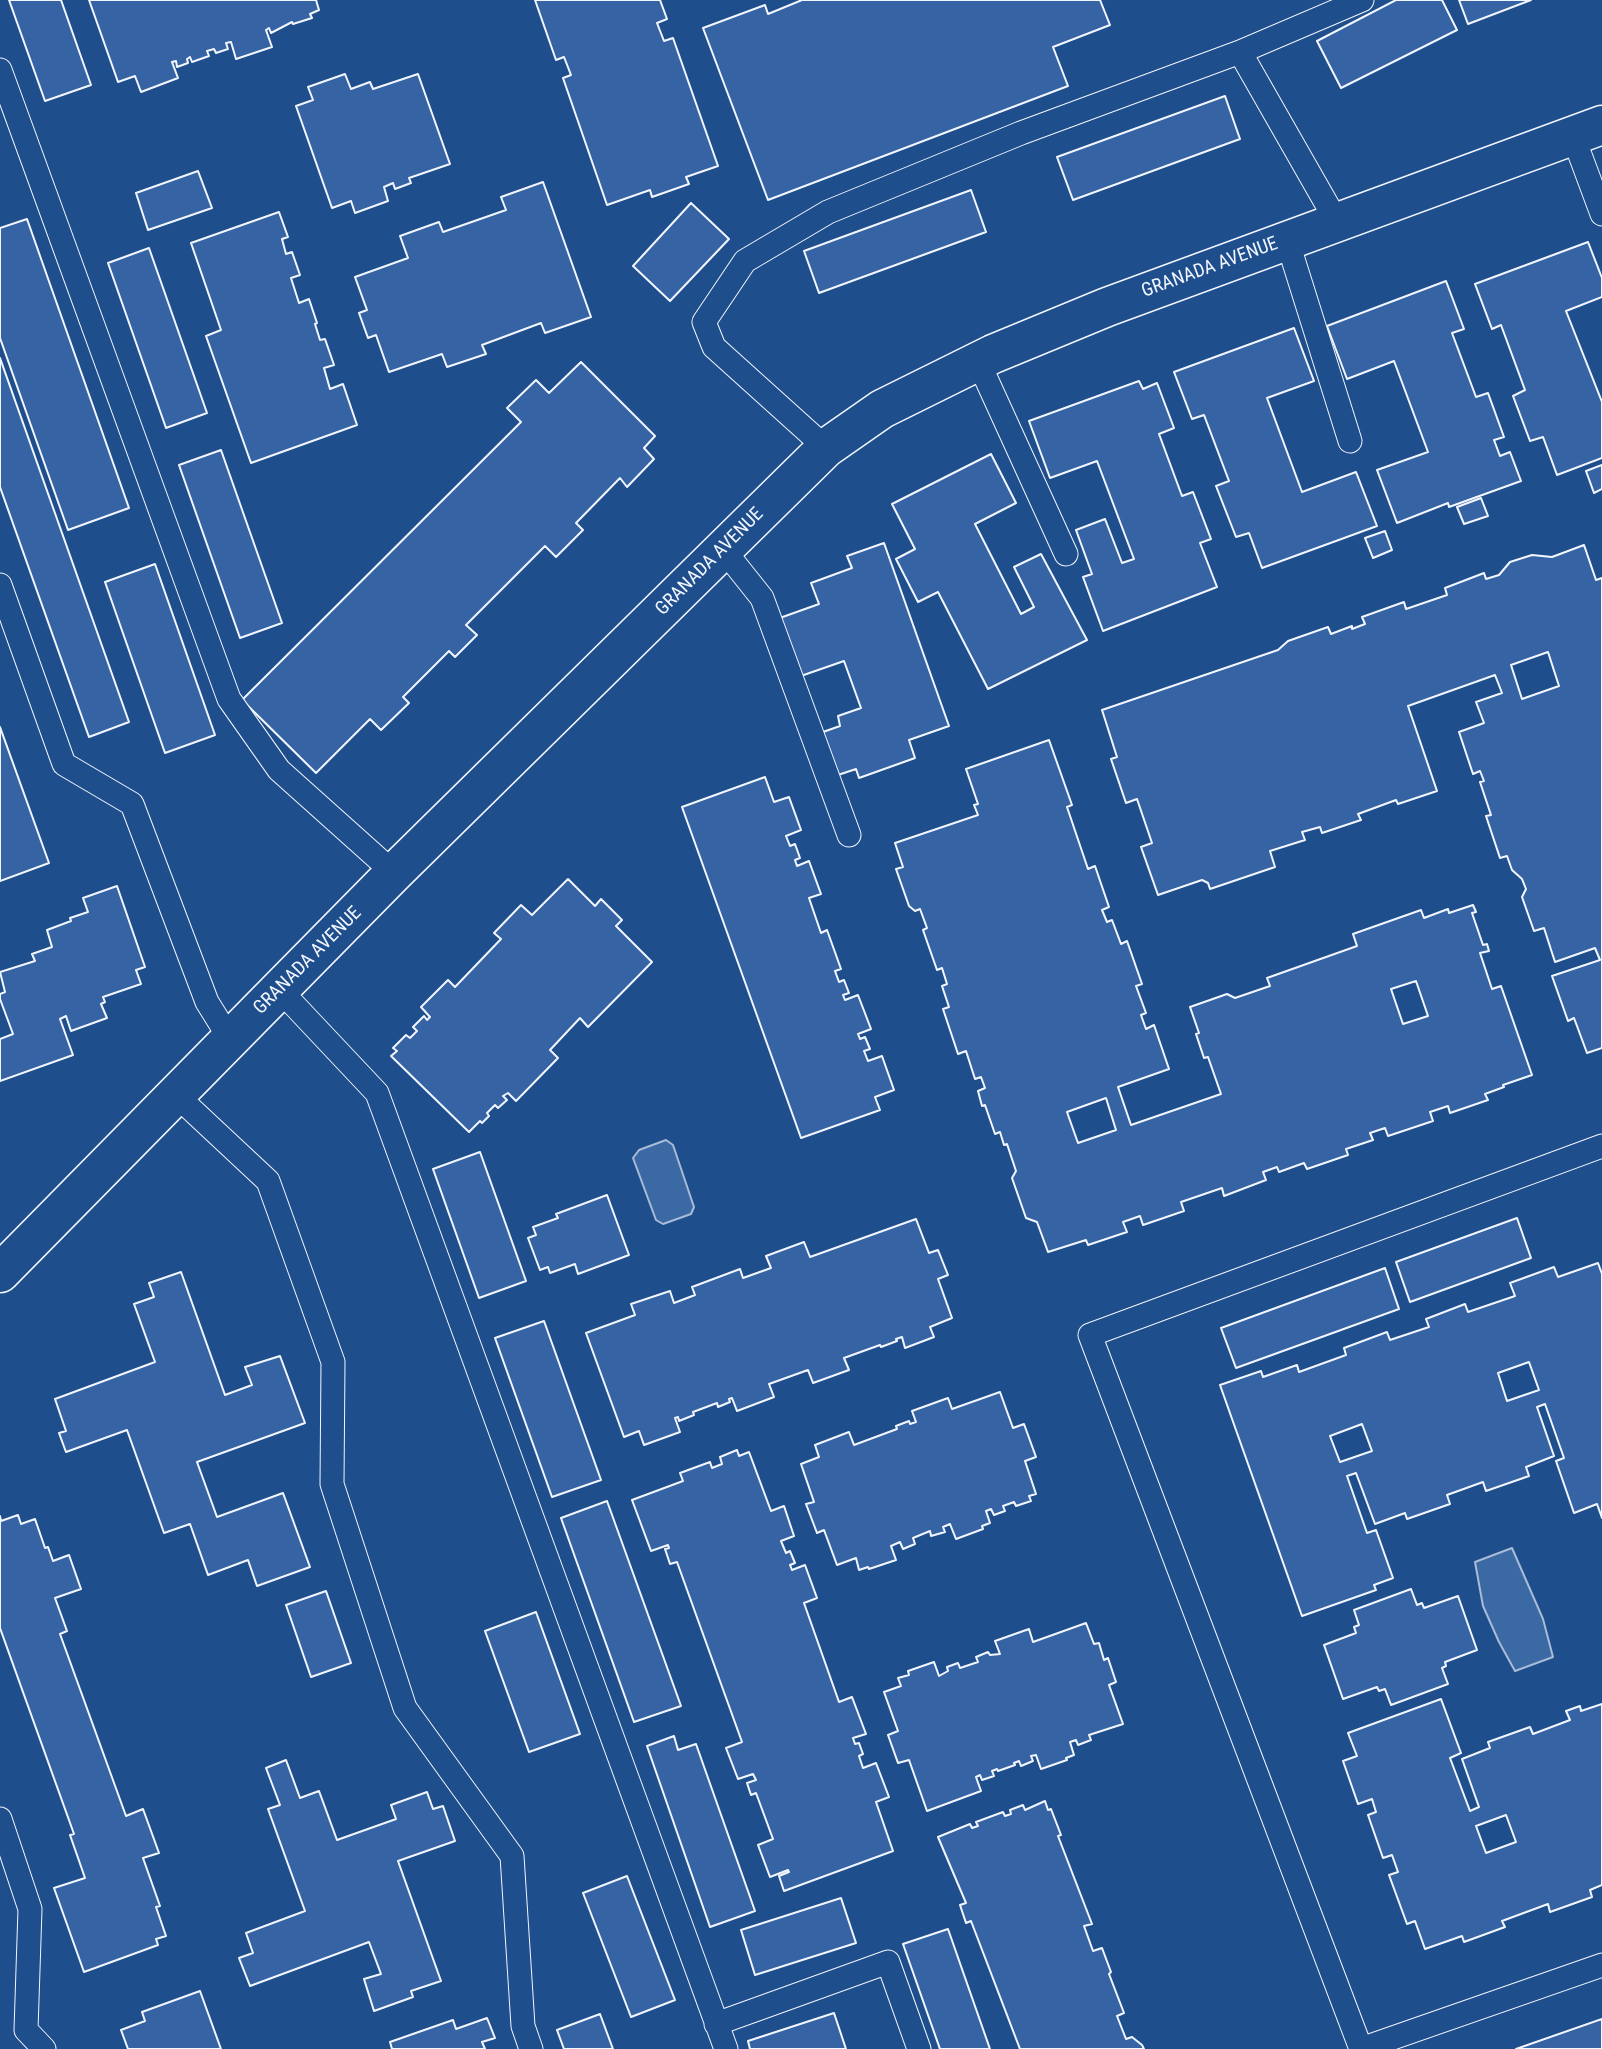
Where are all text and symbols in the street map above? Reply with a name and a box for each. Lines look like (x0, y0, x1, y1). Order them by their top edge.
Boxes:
street label: GRANADA AVENUE (1139, 233, 1281, 303)
street label: GRANADA AVENUE (651, 503, 769, 621)
street label: GRANADA AVENUE (249, 902, 367, 1020)

